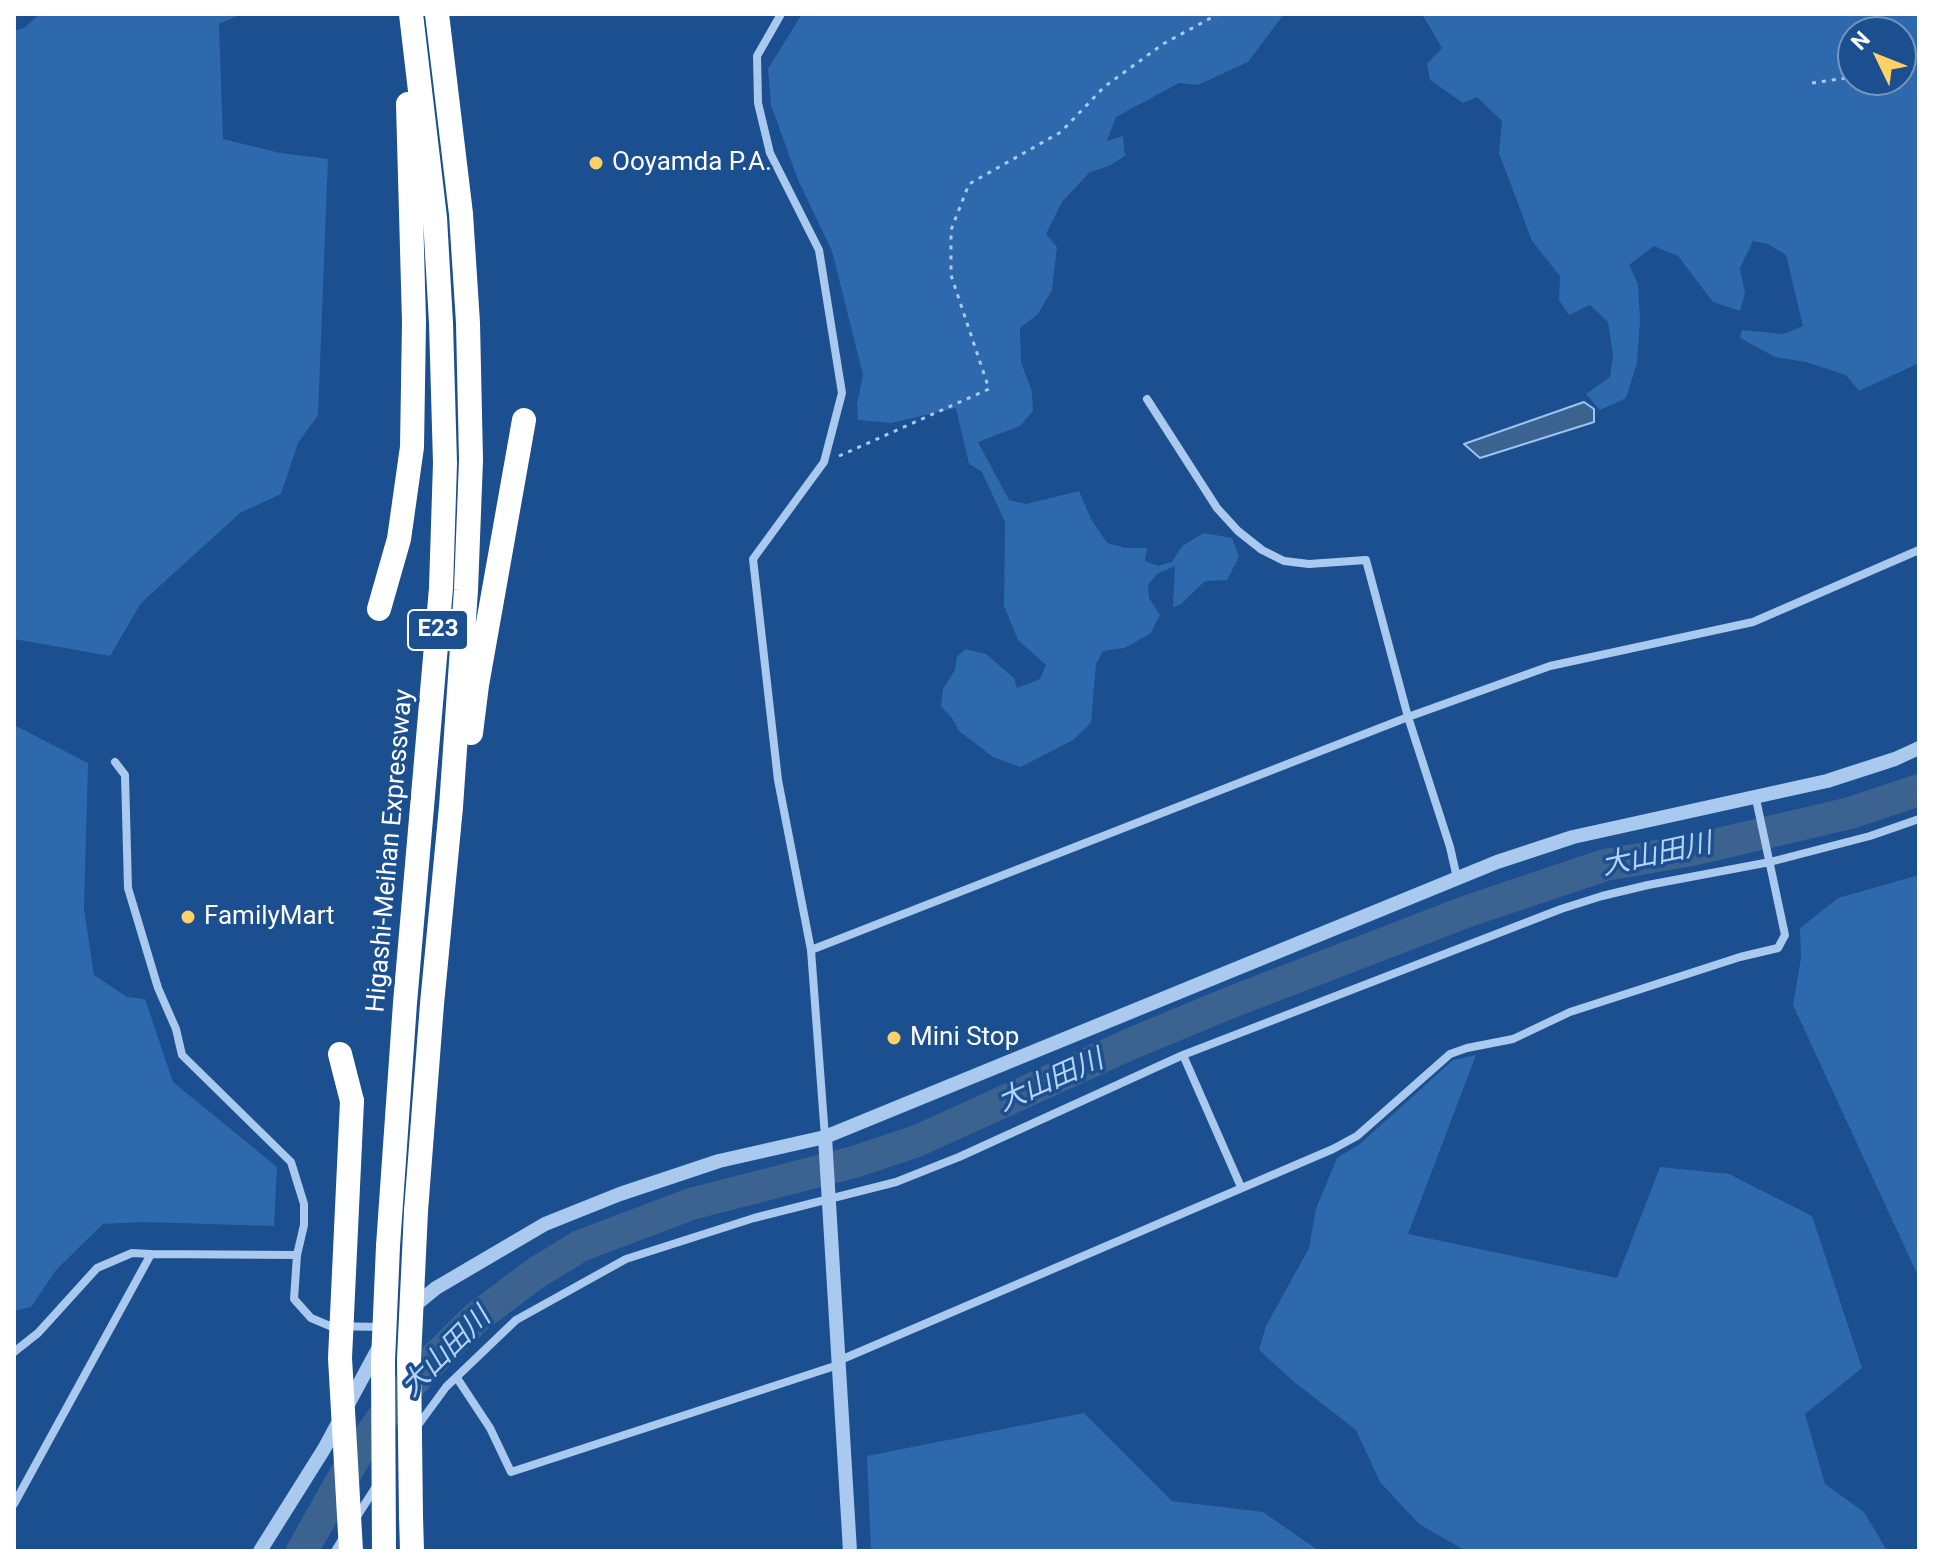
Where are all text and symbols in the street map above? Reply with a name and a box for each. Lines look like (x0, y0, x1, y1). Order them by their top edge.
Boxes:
north arrow (1837, 16, 1917, 96)
text: N (1846, 26, 1875, 55)
place label: Ooyamda P.A. (612, 147, 772, 179)
marker: Ooyamda P.A. (587, 154, 605, 172)
road number: E23 (408, 610, 468, 650)
street label: Higashi-Meihan Expressway (361, 688, 421, 1014)
water label: 大山田川 (1599, 828, 1715, 884)
place label: FamilyMart (204, 901, 335, 933)
marker: FamilyMart (179, 908, 197, 926)
place label: Mini Stop (910, 1022, 1019, 1054)
marker: Mini Stop (885, 1029, 903, 1047)
water label: 大山田川 (993, 1044, 1109, 1120)
water label: 大山田川 (396, 1302, 498, 1404)

